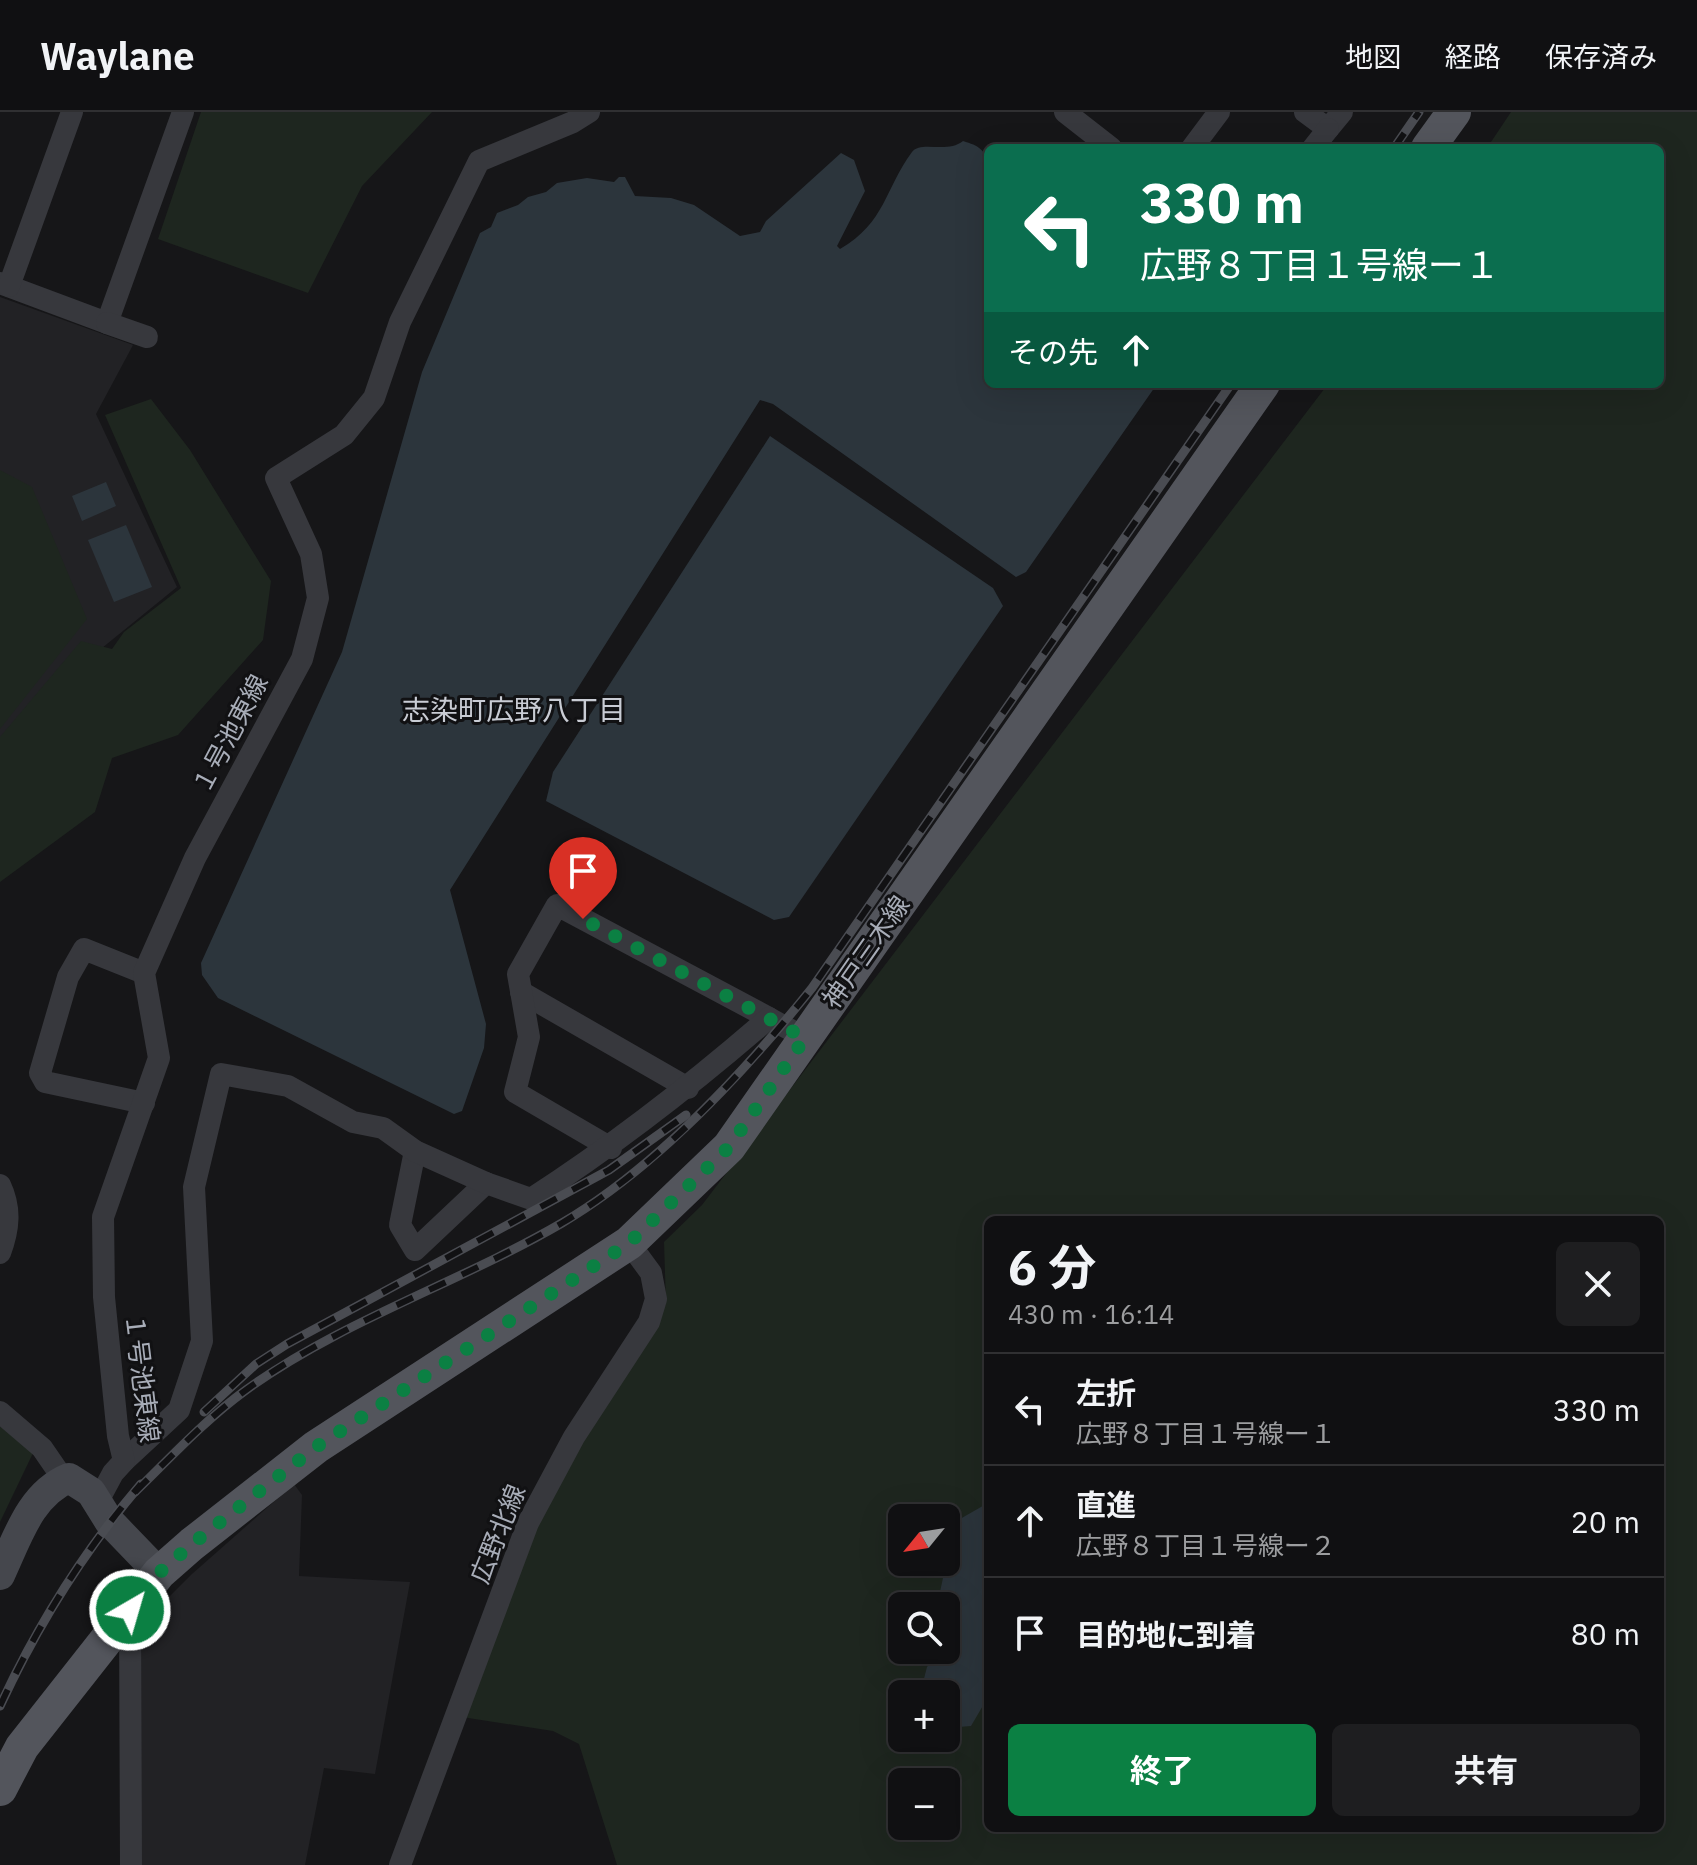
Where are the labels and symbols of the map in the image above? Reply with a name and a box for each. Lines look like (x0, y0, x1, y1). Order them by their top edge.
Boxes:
street label: １号池東線 (184, 668, 275, 799)
district label: 志染町広野八丁目 (402, 691, 626, 728)
pin (549, 837, 617, 919)
street label: 神戸三木線 (814, 888, 916, 1014)
street label: １号池東線 (118, 1311, 168, 1444)
street label: 広野北線 (462, 1479, 532, 1588)
north arrow (888, 1504, 960, 1576)
position arrow (88, 1568, 172, 1652)

